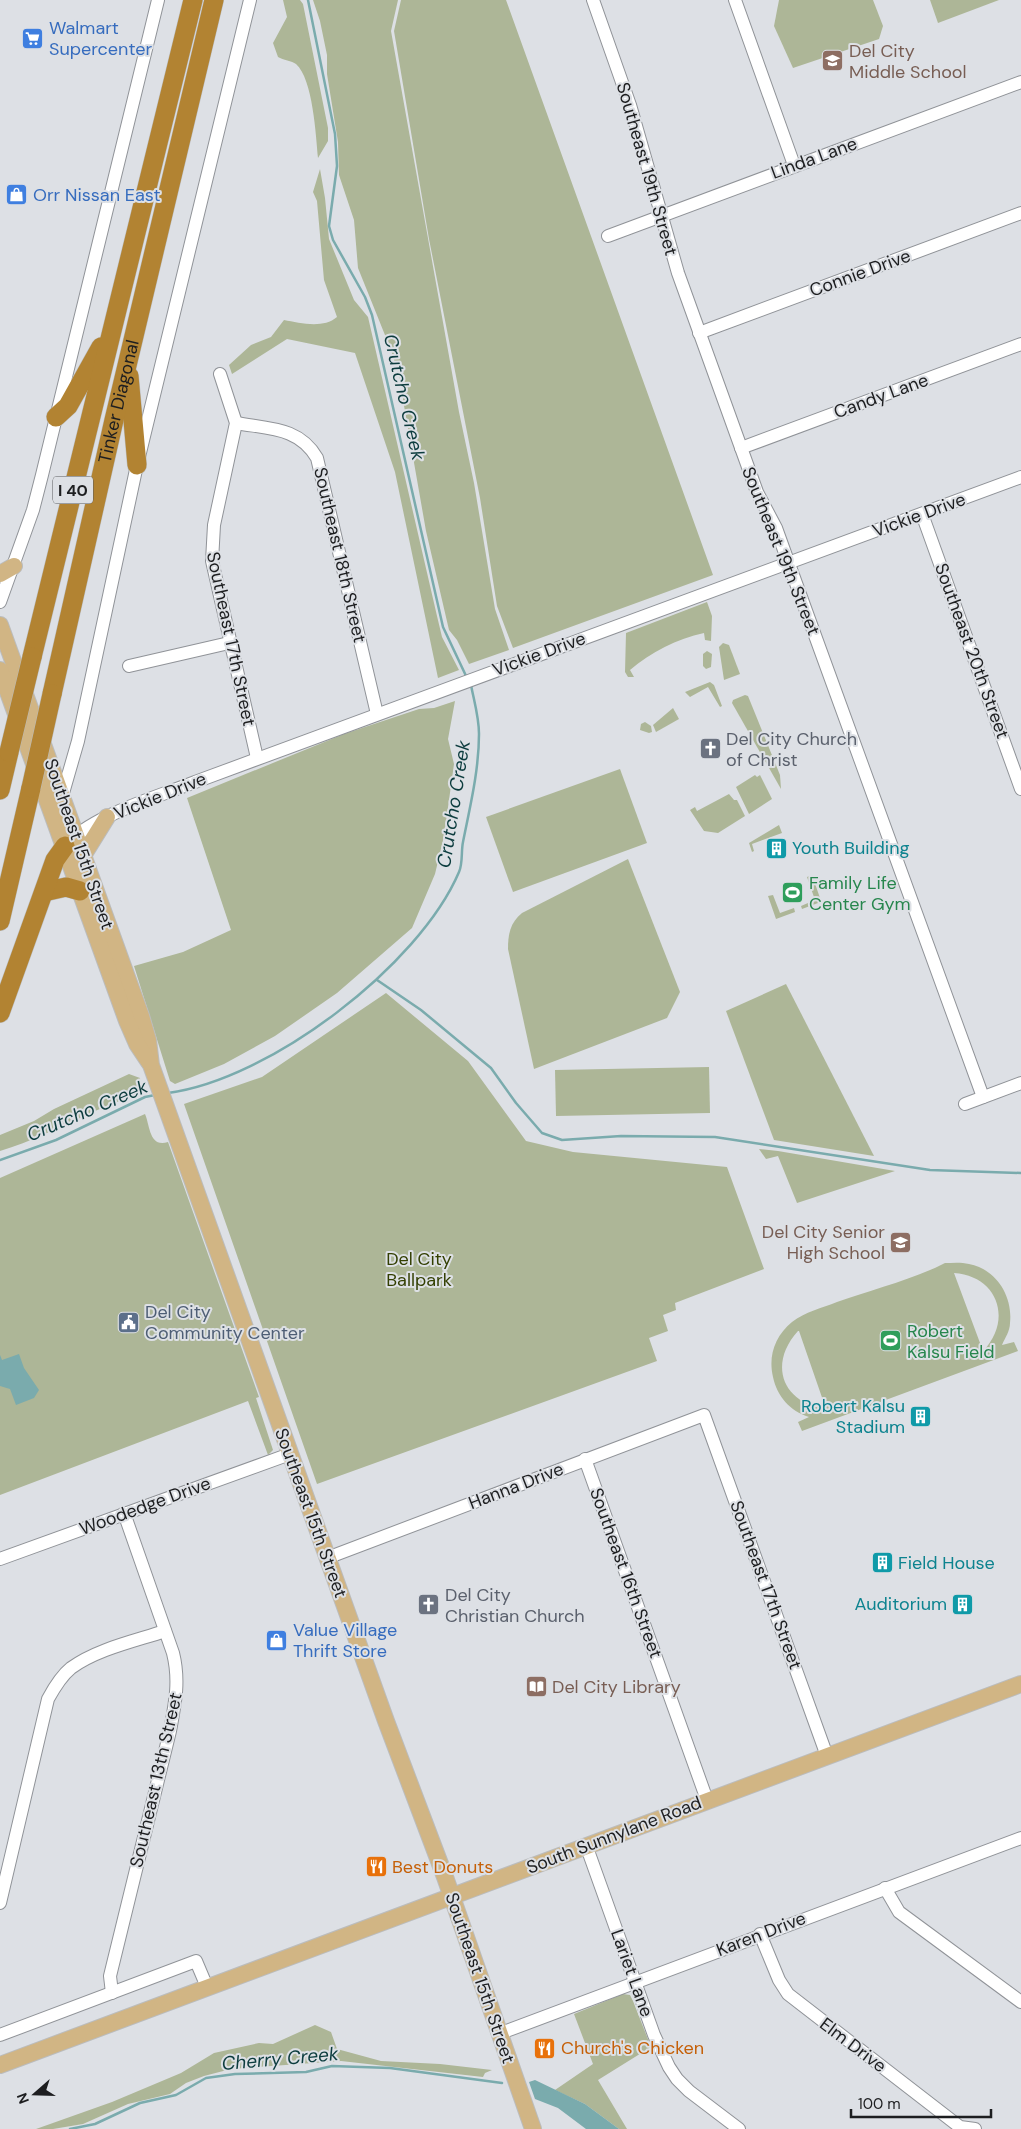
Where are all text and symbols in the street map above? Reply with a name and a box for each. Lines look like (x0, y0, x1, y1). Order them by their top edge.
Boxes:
place label: Walmart Supercenter (49, 16, 152, 61)
supermarket icon: Walmart Supercenter (21, 26, 45, 50)
place label: Del City Middle School (849, 39, 967, 84)
school or university icon: Del City Middle School (821, 49, 845, 73)
street label: Southeast 19th Street (611, 79, 683, 259)
street label: Linda Lane (768, 131, 860, 185)
shop icon: Orr Nissan East (5, 183, 29, 207)
place label: Orr Nissan East (33, 183, 160, 207)
street label: Connie Drive (806, 244, 914, 302)
water label: Crutcho Creek (378, 331, 431, 463)
street label: Tinker Diagonal (93, 337, 145, 465)
street label: Candy Lane (830, 368, 932, 424)
street label: Southeast 19th Street (736, 463, 826, 639)
street label: Southeast 18th Street (308, 465, 372, 645)
road number: I 40 (53, 476, 93, 504)
street label: Vickie Drive (869, 487, 969, 543)
street label: Southeast 17th Street (201, 550, 261, 728)
street label: Southeast 20th Street (929, 560, 1015, 742)
street label: Vickie Drive (489, 626, 589, 682)
place label: Del City Church of Christ (726, 727, 857, 772)
church icon: Del City Church of Christ (698, 737, 722, 761)
water label: Crutcho Creek (431, 738, 476, 870)
street label: Southeast 15th Street (38, 755, 120, 933)
street label: Vickie Drive (110, 767, 210, 825)
building icon: Youth Building (764, 836, 788, 860)
place label: Youth Building (792, 836, 910, 860)
place label: Family Life Center Gym (809, 871, 911, 916)
sports icon: Family Life Center Gym (781, 881, 805, 905)
water label: Crutcho Creek (23, 1074, 152, 1147)
place label: Del City Senior High School (762, 1220, 885, 1265)
school or university icon: Del City Senior High School (889, 1230, 913, 1254)
park label: Del City Ballpark (386, 1247, 452, 1292)
place label: Del City Community Center (145, 1300, 305, 1345)
public building icon: Del City Community Center (117, 1310, 141, 1334)
place label: Robert Kalsu Field (907, 1319, 995, 1364)
sports icon: Robert Kalsu Field (879, 1329, 903, 1353)
place label: Robert Kalsu Stadium (801, 1394, 905, 1439)
building icon: Robert Kalsu Stadium (909, 1404, 933, 1428)
street label: Southeast 15th Street (269, 1425, 353, 1601)
street label: Hanna Drive (465, 1457, 567, 1515)
street label: Woodedge Drive (76, 1471, 214, 1541)
street label: Southeast 16th Street (584, 1485, 668, 1661)
street label: Southeast 17th Street (724, 1497, 808, 1673)
building icon: Field House (870, 1551, 894, 1575)
place label: Field House (898, 1551, 995, 1575)
place label: Del City Christian Church (445, 1583, 585, 1628)
place label: Auditorium (855, 1592, 947, 1616)
building icon: Auditorium (951, 1592, 975, 1616)
church icon: Del City Christian Church (417, 1593, 441, 1617)
place label: Value Village Thrift Store (293, 1618, 397, 1663)
shop icon: Value Village Thrift Store (265, 1628, 289, 1652)
library icon: Del City Library (524, 1675, 548, 1699)
place label: Del City Library (552, 1675, 681, 1699)
street label: Southeast 13th Street (124, 1690, 188, 1870)
street label: South Sunnylane Road (523, 1790, 705, 1880)
restaurant icon: Best Donuts (364, 1855, 388, 1879)
place label: Best Donuts (392, 1855, 493, 1879)
street label: Southeast 15th Street (439, 1889, 521, 2067)
street label: Karen Drive (713, 1906, 809, 1962)
street label: Lariet Lane (605, 1926, 659, 2020)
street label: Elm Drive (815, 2012, 891, 2078)
restaurant icon: Church's Chicken (533, 2036, 557, 2060)
place label: Church's Chicken (561, 2036, 704, 2060)
water label: Cherry Creek (221, 2041, 340, 2076)
north arrow (10, 2069, 60, 2119)
scale bar (851, 2086, 991, 2118)
text: N (13, 2091, 33, 2106)
text: 100 m (858, 2094, 901, 2114)

